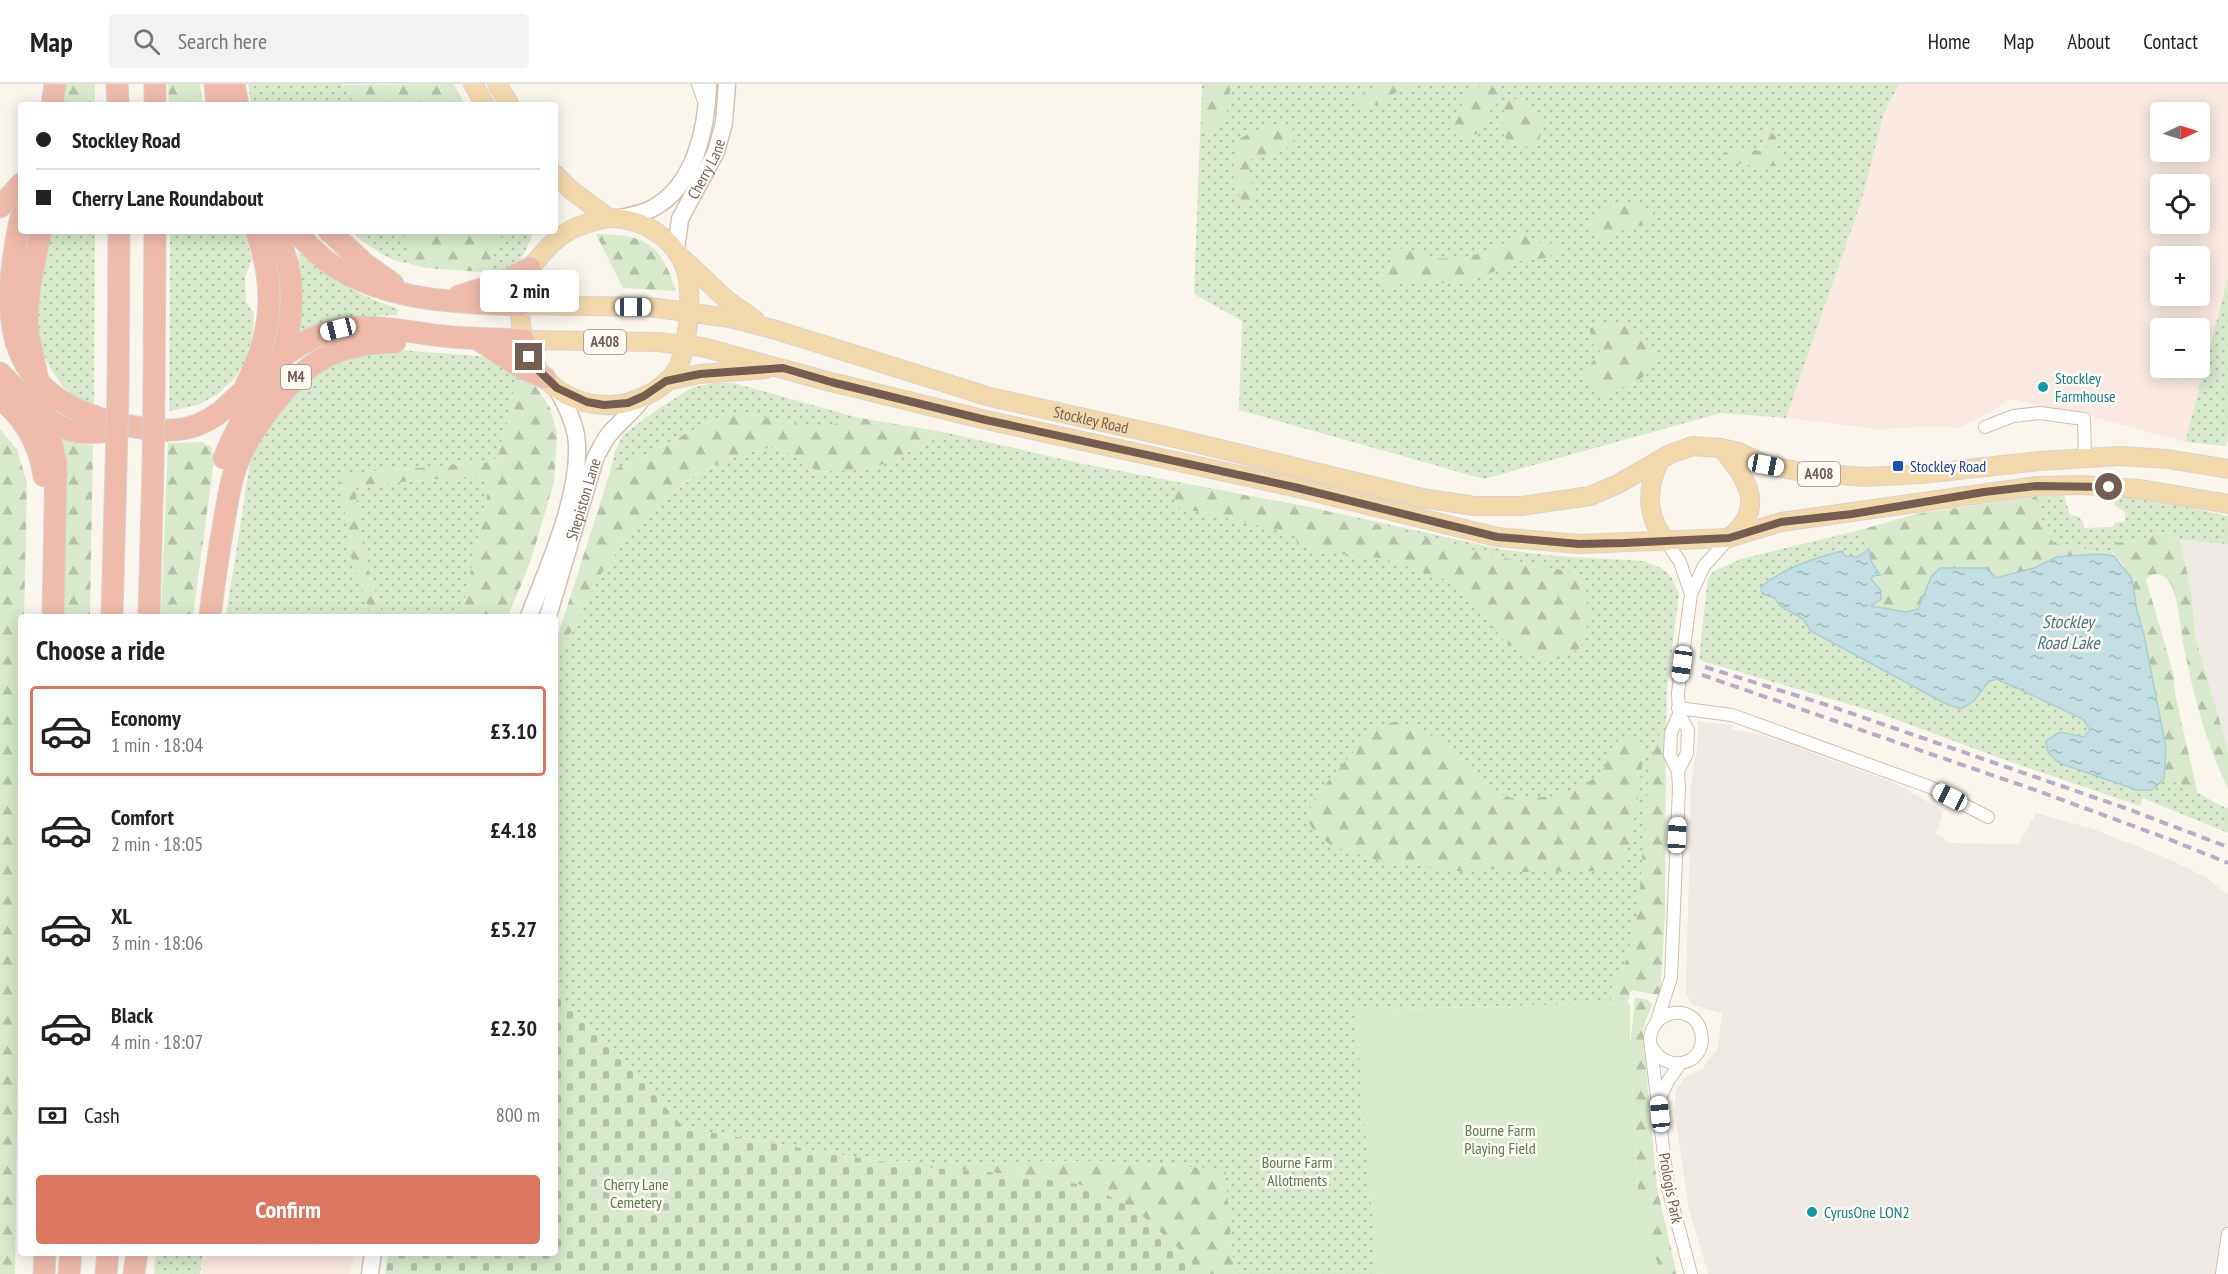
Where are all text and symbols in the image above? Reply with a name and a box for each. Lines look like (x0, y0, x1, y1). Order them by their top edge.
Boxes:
search box (109, 14, 529, 68)
text: Map (30, 23, 73, 60)
icon: search (130, 25, 163, 58)
text: Search here (178, 27, 267, 55)
text: Home (1928, 28, 1970, 55)
text: Map (2003, 28, 2034, 55)
text: About (2067, 28, 2110, 55)
text: Contact (2143, 28, 2198, 55)
north arrow (2150, 102, 2210, 162)
map controls (2150, 102, 2210, 378)
text: Stockley Road (72, 126, 181, 154)
street label: Cherry Lane (683, 137, 729, 202)
button: locate (2150, 174, 2210, 234)
text: Cherry Lane Roundabout (72, 184, 263, 212)
button: + (2150, 246, 2210, 306)
callout: 2 min (480, 270, 578, 312)
text: 2 min (509, 278, 550, 304)
car (615, 298, 651, 316)
car (318, 316, 358, 342)
button: − (2150, 318, 2210, 378)
road number: A408 (584, 330, 626, 354)
route end (515, 343, 542, 370)
road number: M4 (281, 365, 311, 389)
place label: Stockley Farmhouse (2055, 368, 2116, 406)
marker: Stockley Farmhouse (2036, 380, 2050, 394)
street label: Stockley Road (1052, 401, 1130, 438)
car (1747, 453, 1785, 477)
street label: Shepiston Lane (561, 456, 605, 542)
place label: Stockley Road (1910, 456, 1986, 476)
marker: Stockley Road (1891, 459, 1905, 473)
road number: A408 (1798, 462, 1840, 486)
route start (2095, 473, 2122, 500)
water label: Stockley Road Lake (2036, 610, 2101, 654)
text: Choose a ride (36, 633, 165, 667)
car (1671, 645, 1693, 683)
icon: car (39, 704, 93, 758)
text: Economy (111, 704, 181, 732)
text: £3.10 (490, 717, 537, 745)
text: 1 min · 18:04 (111, 732, 203, 758)
car (1930, 781, 1970, 813)
icon: car (39, 803, 93, 857)
text: Comfort (111, 803, 174, 831)
text: £4.18 (490, 816, 537, 844)
car (1667, 817, 1687, 853)
text: 2 min · 18:05 (111, 831, 203, 857)
icon: car (39, 902, 93, 956)
text: XL (111, 902, 132, 930)
text: £5.27 (490, 915, 537, 943)
text: 3 min · 18:06 (111, 930, 203, 956)
icon: car (39, 1001, 93, 1055)
text: Black (111, 1001, 153, 1029)
text: £2.30 (490, 1014, 537, 1042)
text: 4 min · 18:07 (111, 1029, 203, 1055)
car (1649, 1095, 1671, 1133)
icon: cash (36, 1099, 69, 1132)
text: Cash (84, 1101, 120, 1129)
text: 800 m (496, 1102, 540, 1128)
park label: Bourne Farm Playing Field (1464, 1120, 1536, 1158)
street label: Prologis Park (1654, 1151, 1688, 1226)
park label: Bourne Farm Allotments (1262, 1152, 1332, 1190)
park label: Cherry Lane Cemetery (603, 1174, 669, 1212)
button: Confirm (36, 1175, 540, 1244)
place label: CyrusOne LON2 (1824, 1202, 1910, 1222)
marker: CyrusOne LON2 (1805, 1205, 1819, 1219)

